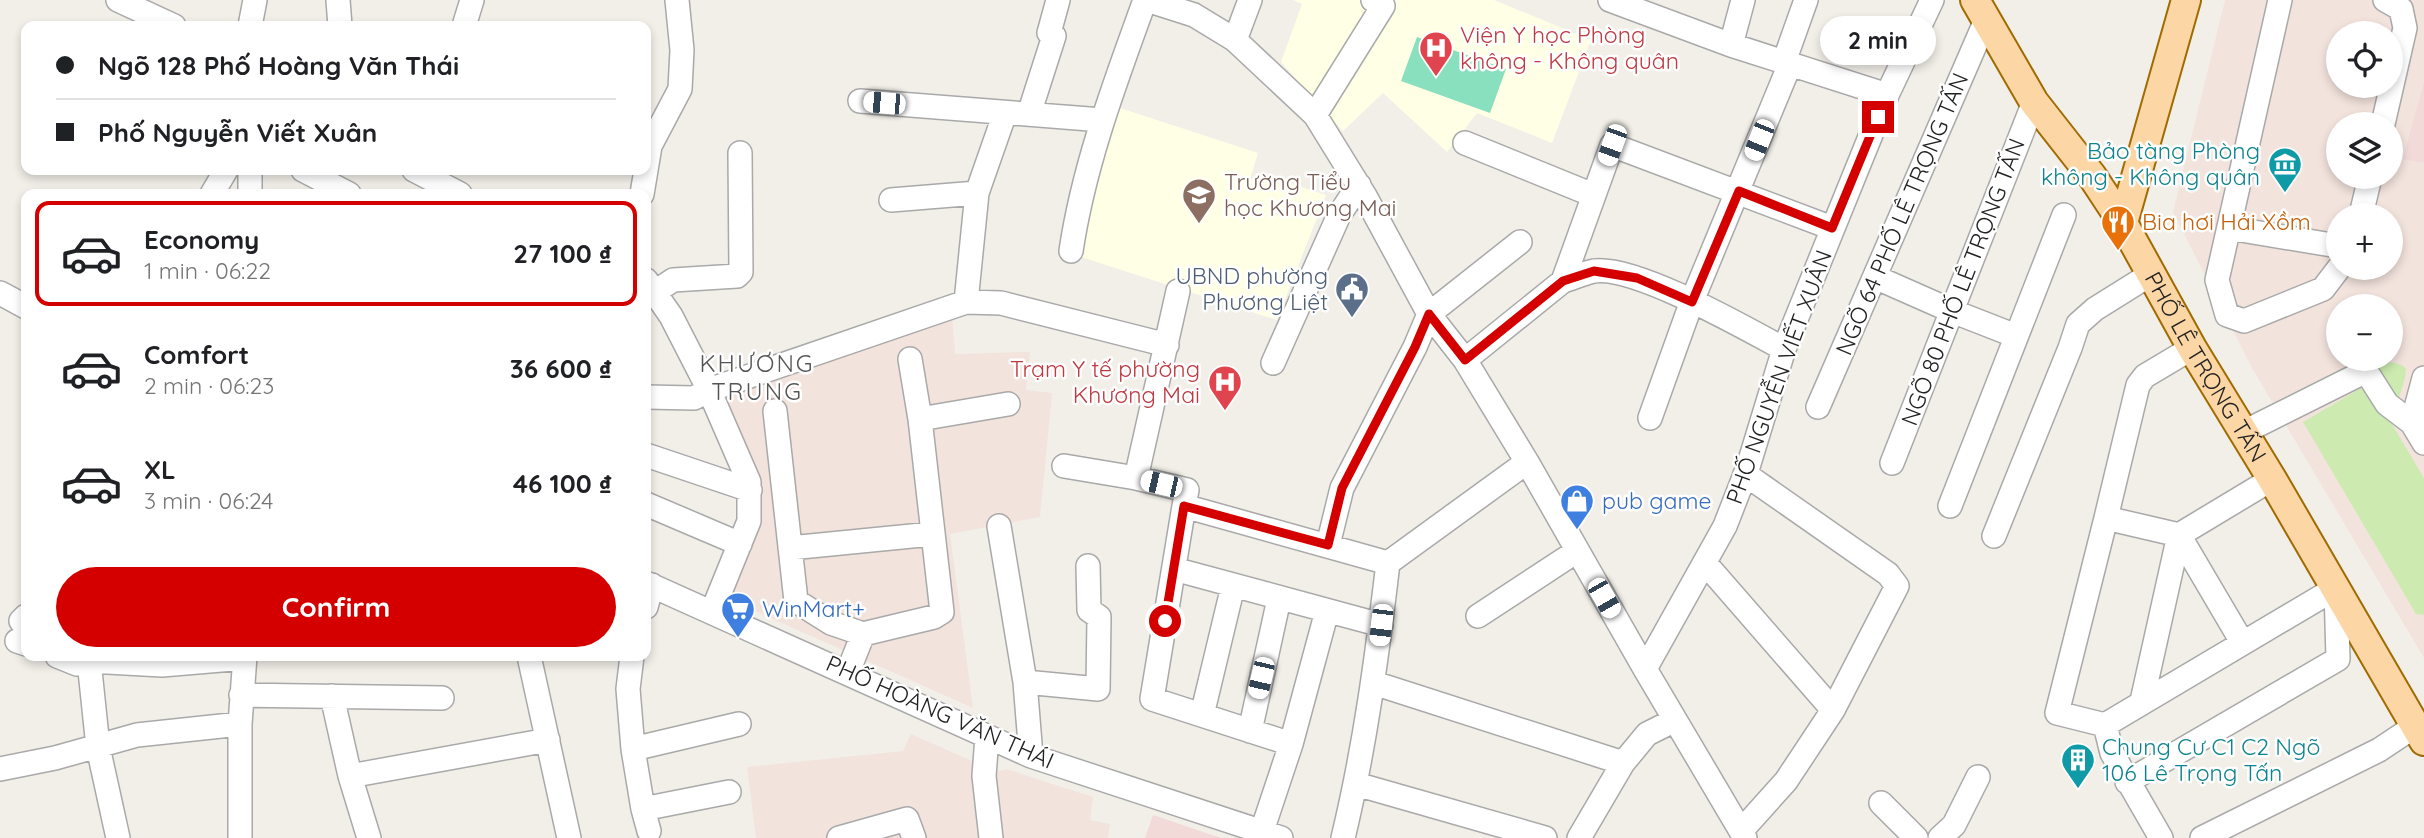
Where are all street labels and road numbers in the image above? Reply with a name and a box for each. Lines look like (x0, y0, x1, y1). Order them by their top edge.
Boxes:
street label: NGÕ 64 PHỐ LÊ TRỌNG TẤN (1829, 68, 1974, 359)
street label: NGÕ 80 PHỐ LÊ TRỌNG TẤN (1894, 134, 2031, 429)
street label: PHỐ NGUYỄN VIẾT XUÂN (1719, 246, 1838, 508)
street label: PHỐ LÊ TRỌNG TẤN (2139, 266, 2273, 467)
street label: PHỐ HOÀNG VĂN THÁI (822, 648, 1059, 775)

